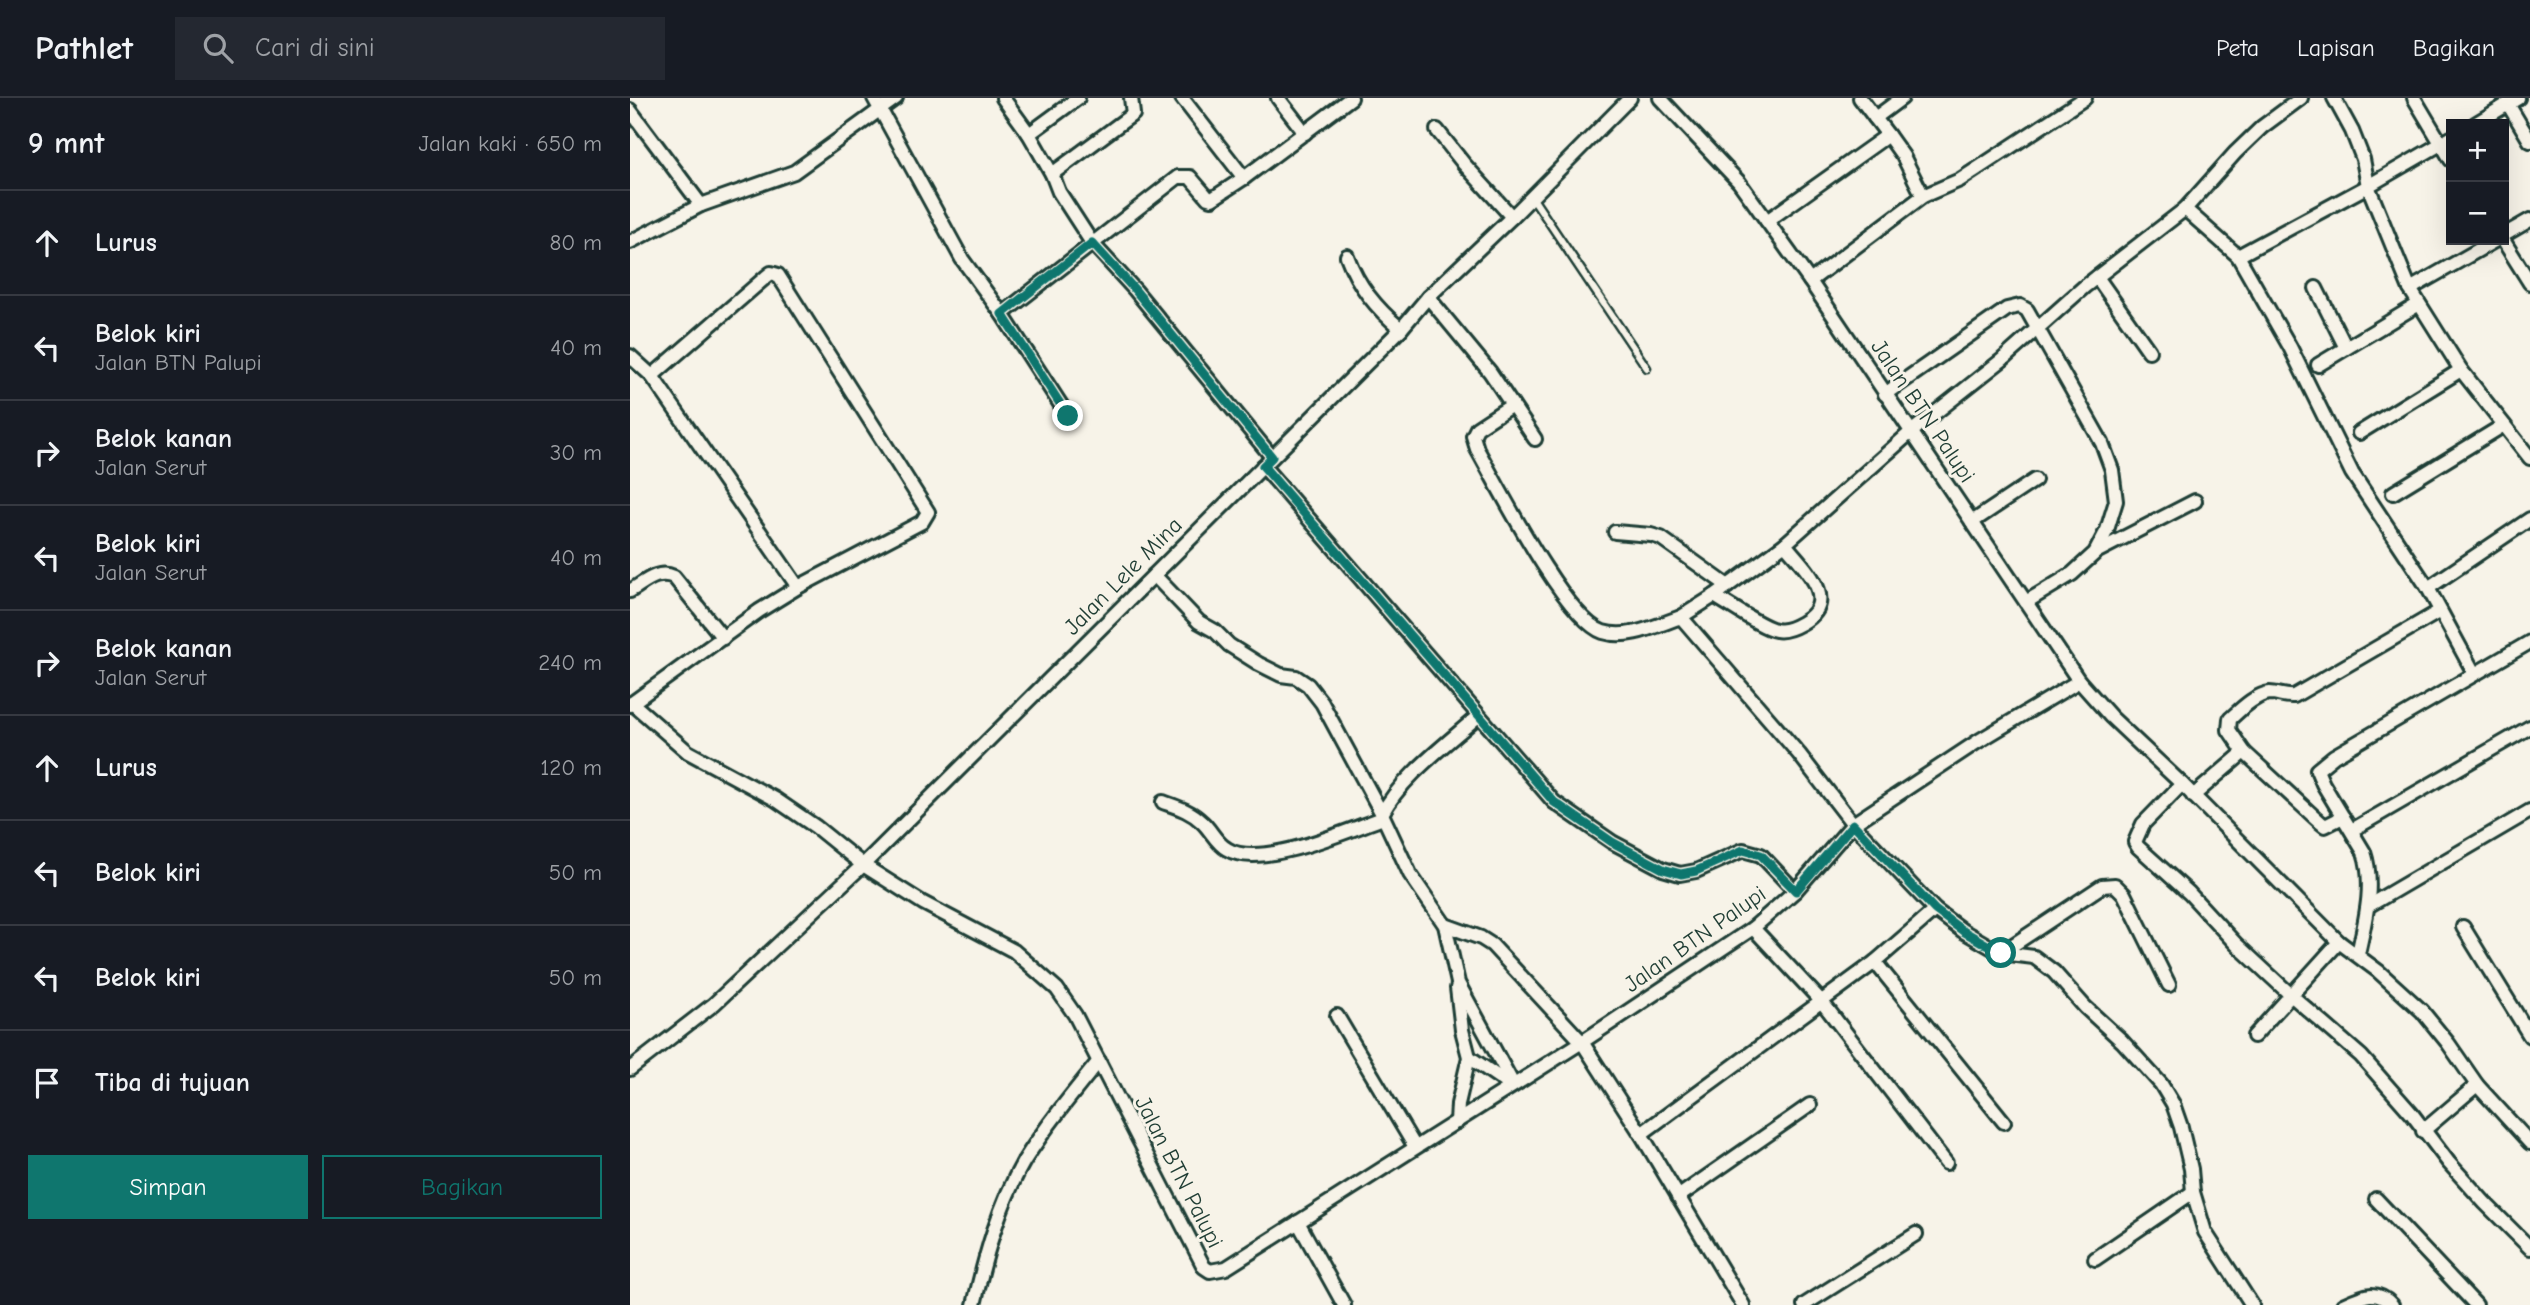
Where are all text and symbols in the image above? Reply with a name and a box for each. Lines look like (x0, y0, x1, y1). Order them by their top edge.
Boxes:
search box (175, 17, 665, 80)
text: Pathlet (35, 29, 133, 67)
icon: search (199, 29, 237, 67)
text: Cari di sini (255, 33, 375, 63)
text: Peta (2216, 34, 2259, 62)
text: Lapisan (2297, 34, 2375, 62)
text: Bagikan (2413, 34, 2495, 62)
map controls (2446, 119, 2509, 245)
button: + (2446, 119, 2509, 182)
text: 9 mnt (28, 126, 104, 161)
text: Jalan kaki · 650 m (418, 130, 602, 157)
button: − (2446, 182, 2509, 245)
icon: ahead (28, 224, 66, 262)
text: Lurus (95, 228, 157, 258)
text: 80 m (549, 229, 602, 256)
text: Belok kiri (95, 319, 201, 349)
icon: left (28, 329, 66, 367)
text: 40 m (550, 334, 602, 361)
street label: Jalan BTN Palupi (1865, 334, 1981, 488)
text: Jalan BTN Palupi (95, 349, 262, 376)
route end (1052, 400, 1083, 431)
text: Belok kanan (95, 424, 232, 454)
icon: right (28, 434, 66, 472)
text: 30 m (550, 439, 602, 466)
text: Jalan Serut (95, 454, 206, 481)
street label: Jalan Lele Mina (1058, 511, 1188, 641)
text: Belok kiri (95, 529, 201, 559)
icon: left (28, 539, 66, 577)
text: 40 m (550, 544, 602, 571)
text: Jalan Serut (95, 559, 206, 586)
text: Belok kanan (95, 634, 232, 664)
icon: right (28, 644, 66, 682)
text: 240 m (538, 649, 602, 676)
text: Jalan Serut (95, 664, 206, 691)
icon: ahead (28, 749, 66, 787)
text: Lurus (95, 753, 157, 783)
text: 120 m (540, 754, 602, 781)
icon: left (28, 854, 66, 892)
text: Belok kiri (95, 858, 201, 888)
text: 50 m (549, 859, 602, 886)
street label: Jalan BTN Palupi (1619, 880, 1771, 998)
route start (1985, 937, 2016, 968)
icon: left (28, 959, 66, 997)
text: Belok kiri (95, 963, 201, 993)
text: 50 m (549, 964, 602, 991)
icon: arrive (28, 1064, 66, 1102)
text: Tiba di tujuan (95, 1068, 250, 1098)
street label: Jalan BTN Palupi (1129, 1092, 1229, 1252)
button: Simpan (28, 1155, 308, 1219)
button: Bagikan (322, 1155, 602, 1219)

